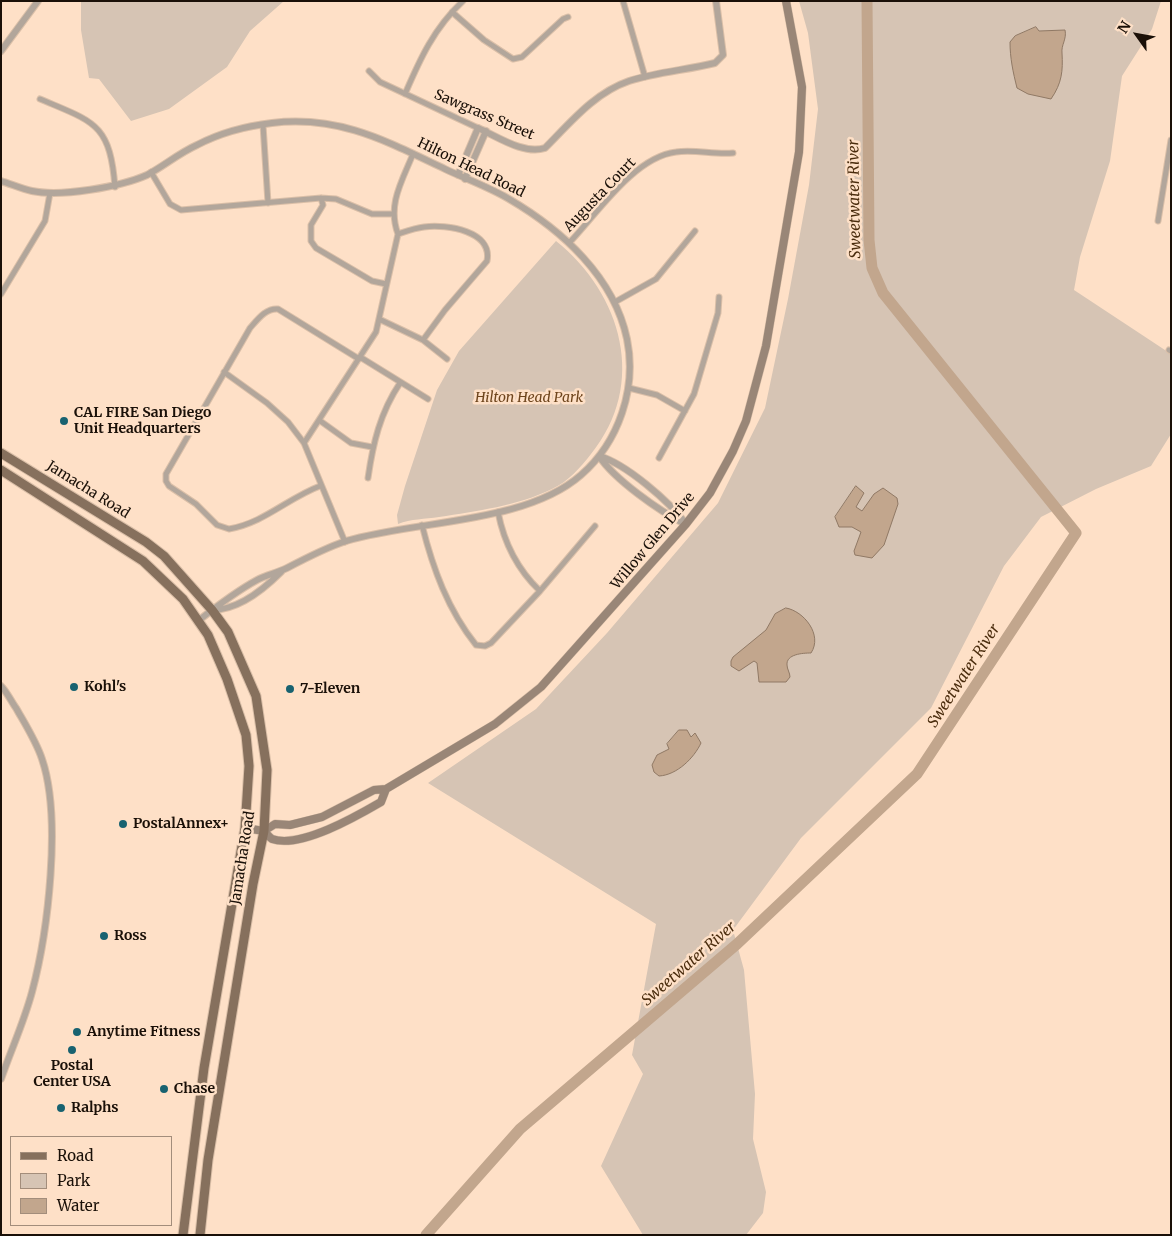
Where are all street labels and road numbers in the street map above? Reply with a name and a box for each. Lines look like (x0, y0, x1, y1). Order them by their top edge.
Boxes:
street label: Sawgrass Street (431, 86, 537, 144)
street label: Hilton Head Road (415, 135, 527, 201)
street label: Augusta Court (561, 155, 639, 235)
street label: Jamacha Road (43, 458, 133, 522)
street label: Willow Glen Drive (608, 489, 698, 593)
street label: Jamacha Road (227, 810, 259, 906)

